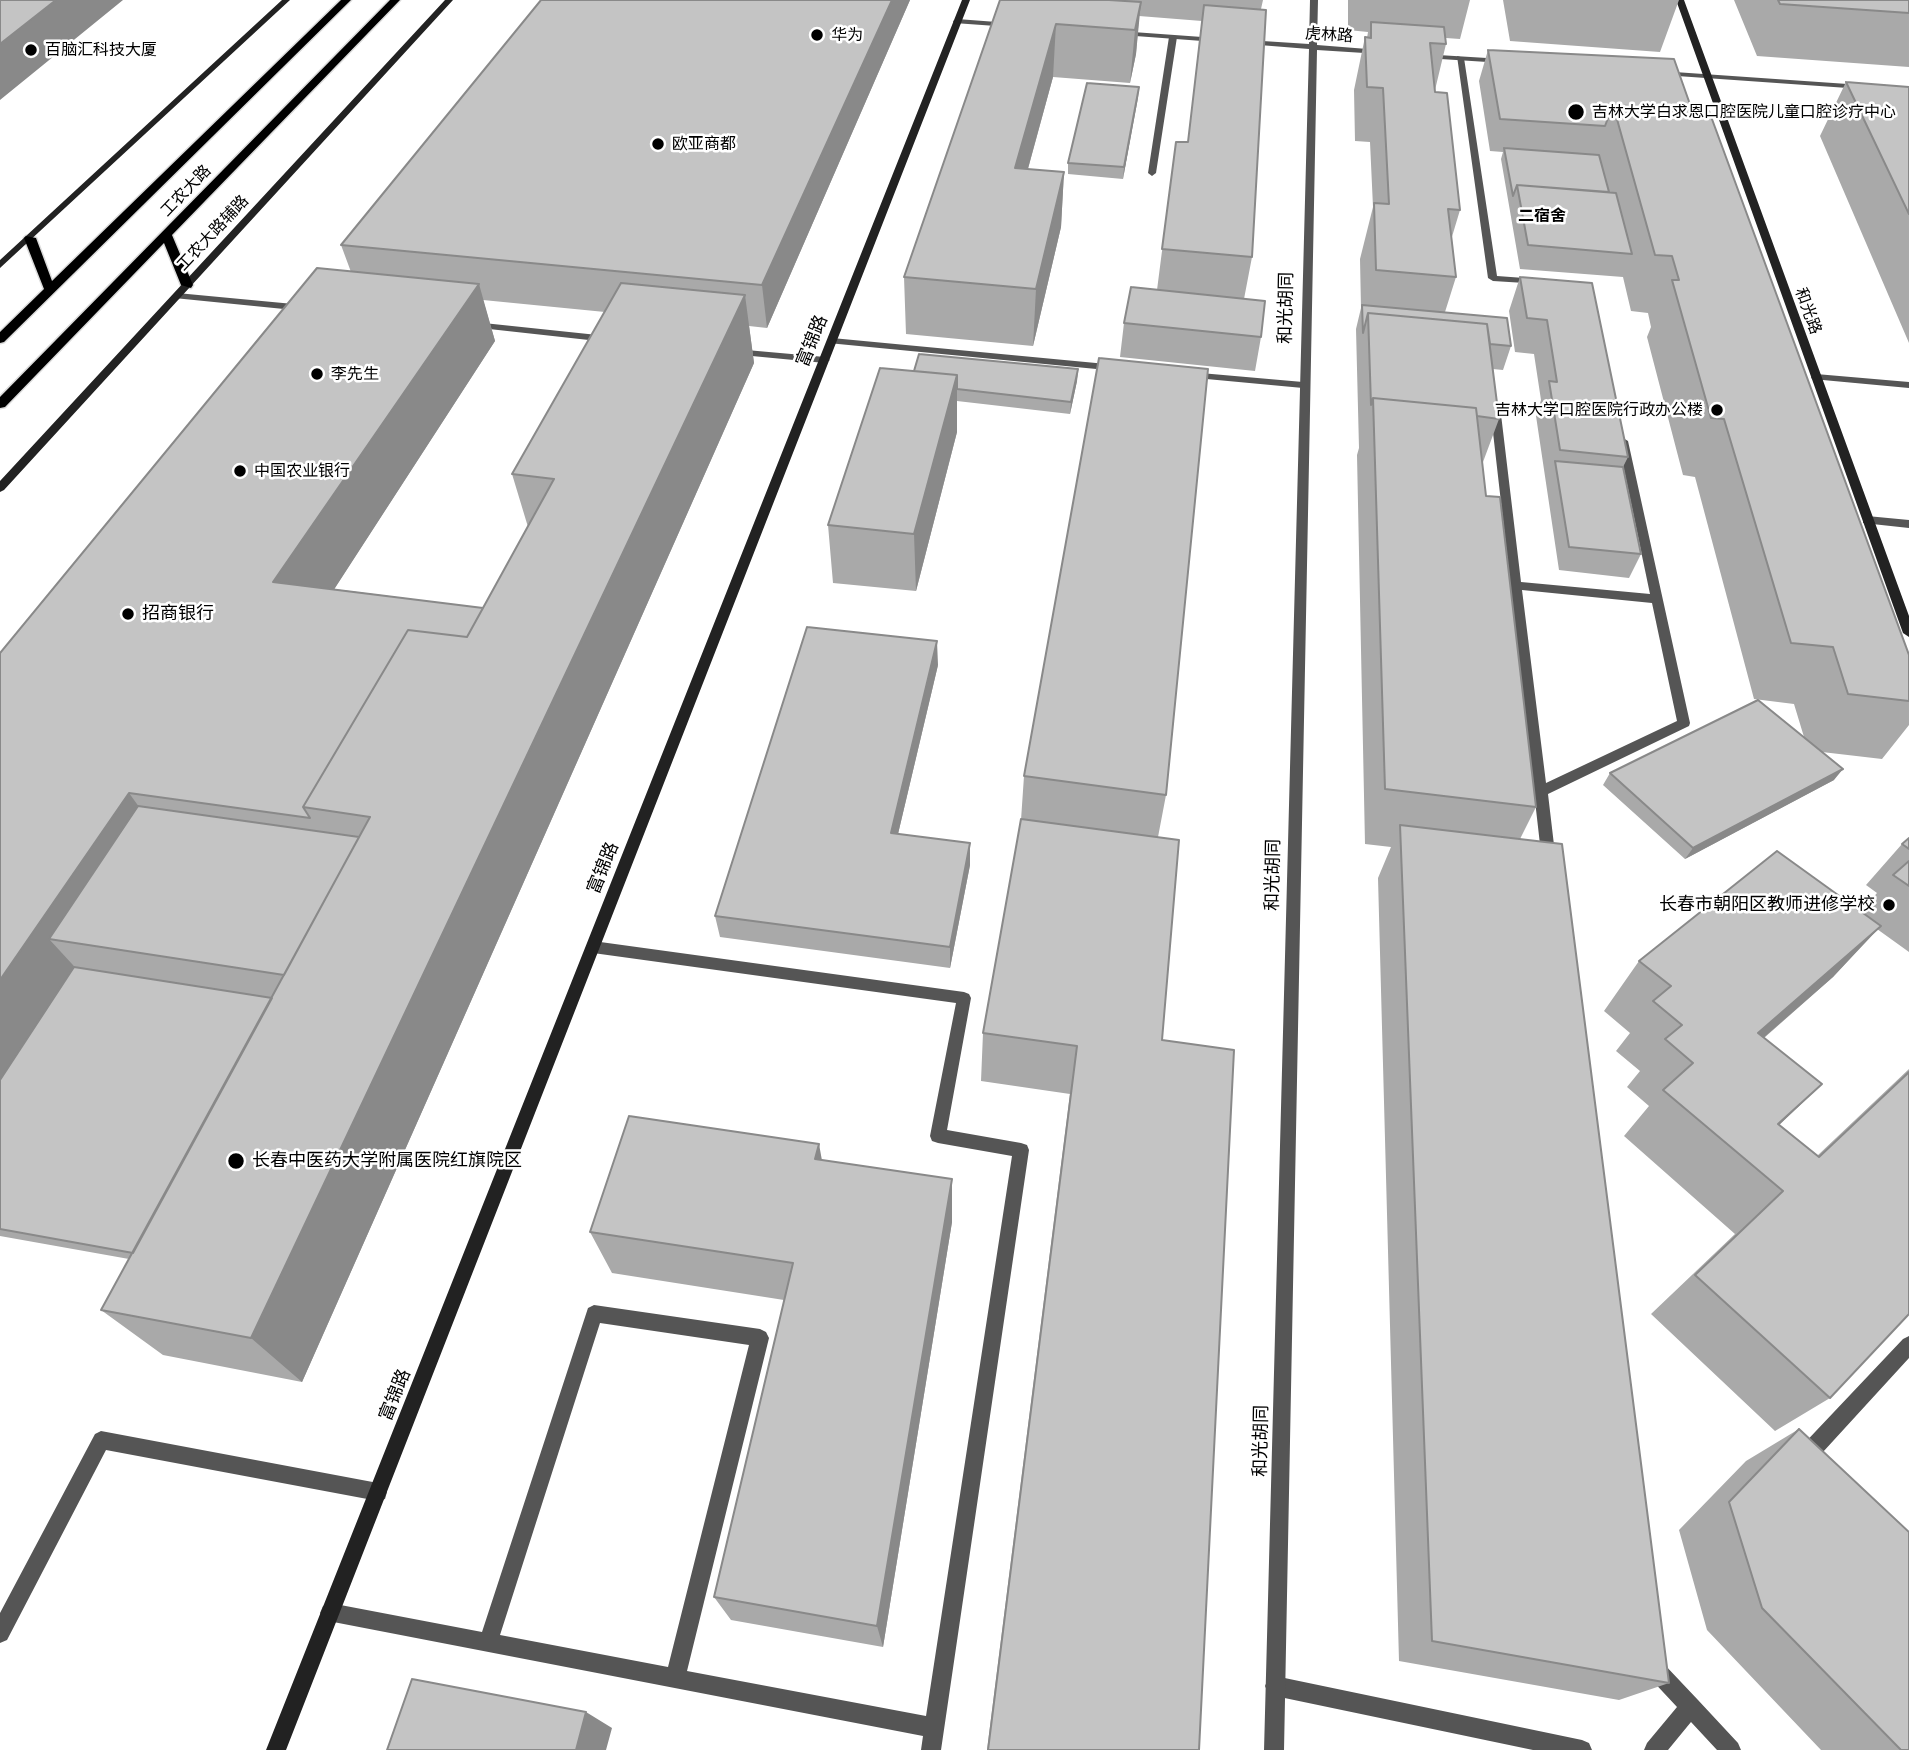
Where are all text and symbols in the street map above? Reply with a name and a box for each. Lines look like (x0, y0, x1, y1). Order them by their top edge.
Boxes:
street label: 虎林路 (1304, 24, 1354, 46)
place label: 华为 (831, 25, 863, 45)
marker: 华为 (809, 27, 825, 43)
place label: 百脑汇科技大厦 (45, 40, 157, 60)
marker: 百脑汇科技大厦 (23, 42, 39, 58)
marker: 吉林大学白求恩口腔医院儿童口腔诊疗中心 (1566, 102, 1586, 122)
place label: 吉林大学白求恩口腔医院儿童口腔诊疗中心 (1592, 102, 1896, 122)
place label: 欧亚商都 (672, 134, 736, 154)
marker: 欧亚商都 (650, 136, 666, 152)
street label: 工农大路 (157, 161, 215, 221)
street label: 工农大路辅路 (173, 191, 253, 275)
district label: 二宿舍 (1518, 206, 1566, 226)
street label: 和光胡同 (1275, 272, 1297, 344)
street label: 和光路 (1791, 285, 1825, 337)
street label: 富锦路 (792, 312, 832, 370)
place label: 李先生 (331, 364, 379, 384)
marker: 李先生 (309, 366, 325, 382)
place label: 吉林大学口腔医院行政办公楼 (1495, 400, 1703, 420)
marker: 吉林大学口腔医院行政办公楼 (1709, 402, 1725, 418)
place label: 中国农业银行 (254, 461, 350, 481)
marker: 中国农业银行 (232, 463, 248, 479)
place label: 招商银行 (142, 603, 214, 625)
marker: 招商银行 (120, 606, 136, 622)
street label: 富锦路 (583, 839, 623, 897)
street label: 和光胡同 (1262, 839, 1284, 911)
place label: 长春市朝阳区教师进修学校 (1659, 894, 1875, 916)
marker: 长春市朝阳区教师进修学校 (1881, 897, 1897, 913)
place label: 长春中医药大学附属医院红旗院区 (252, 1150, 522, 1172)
marker: 长春中医药大学附属医院红旗院区 (226, 1151, 246, 1171)
street label: 富锦路 (375, 1366, 415, 1424)
street label: 和光胡同 (1250, 1405, 1272, 1477)

